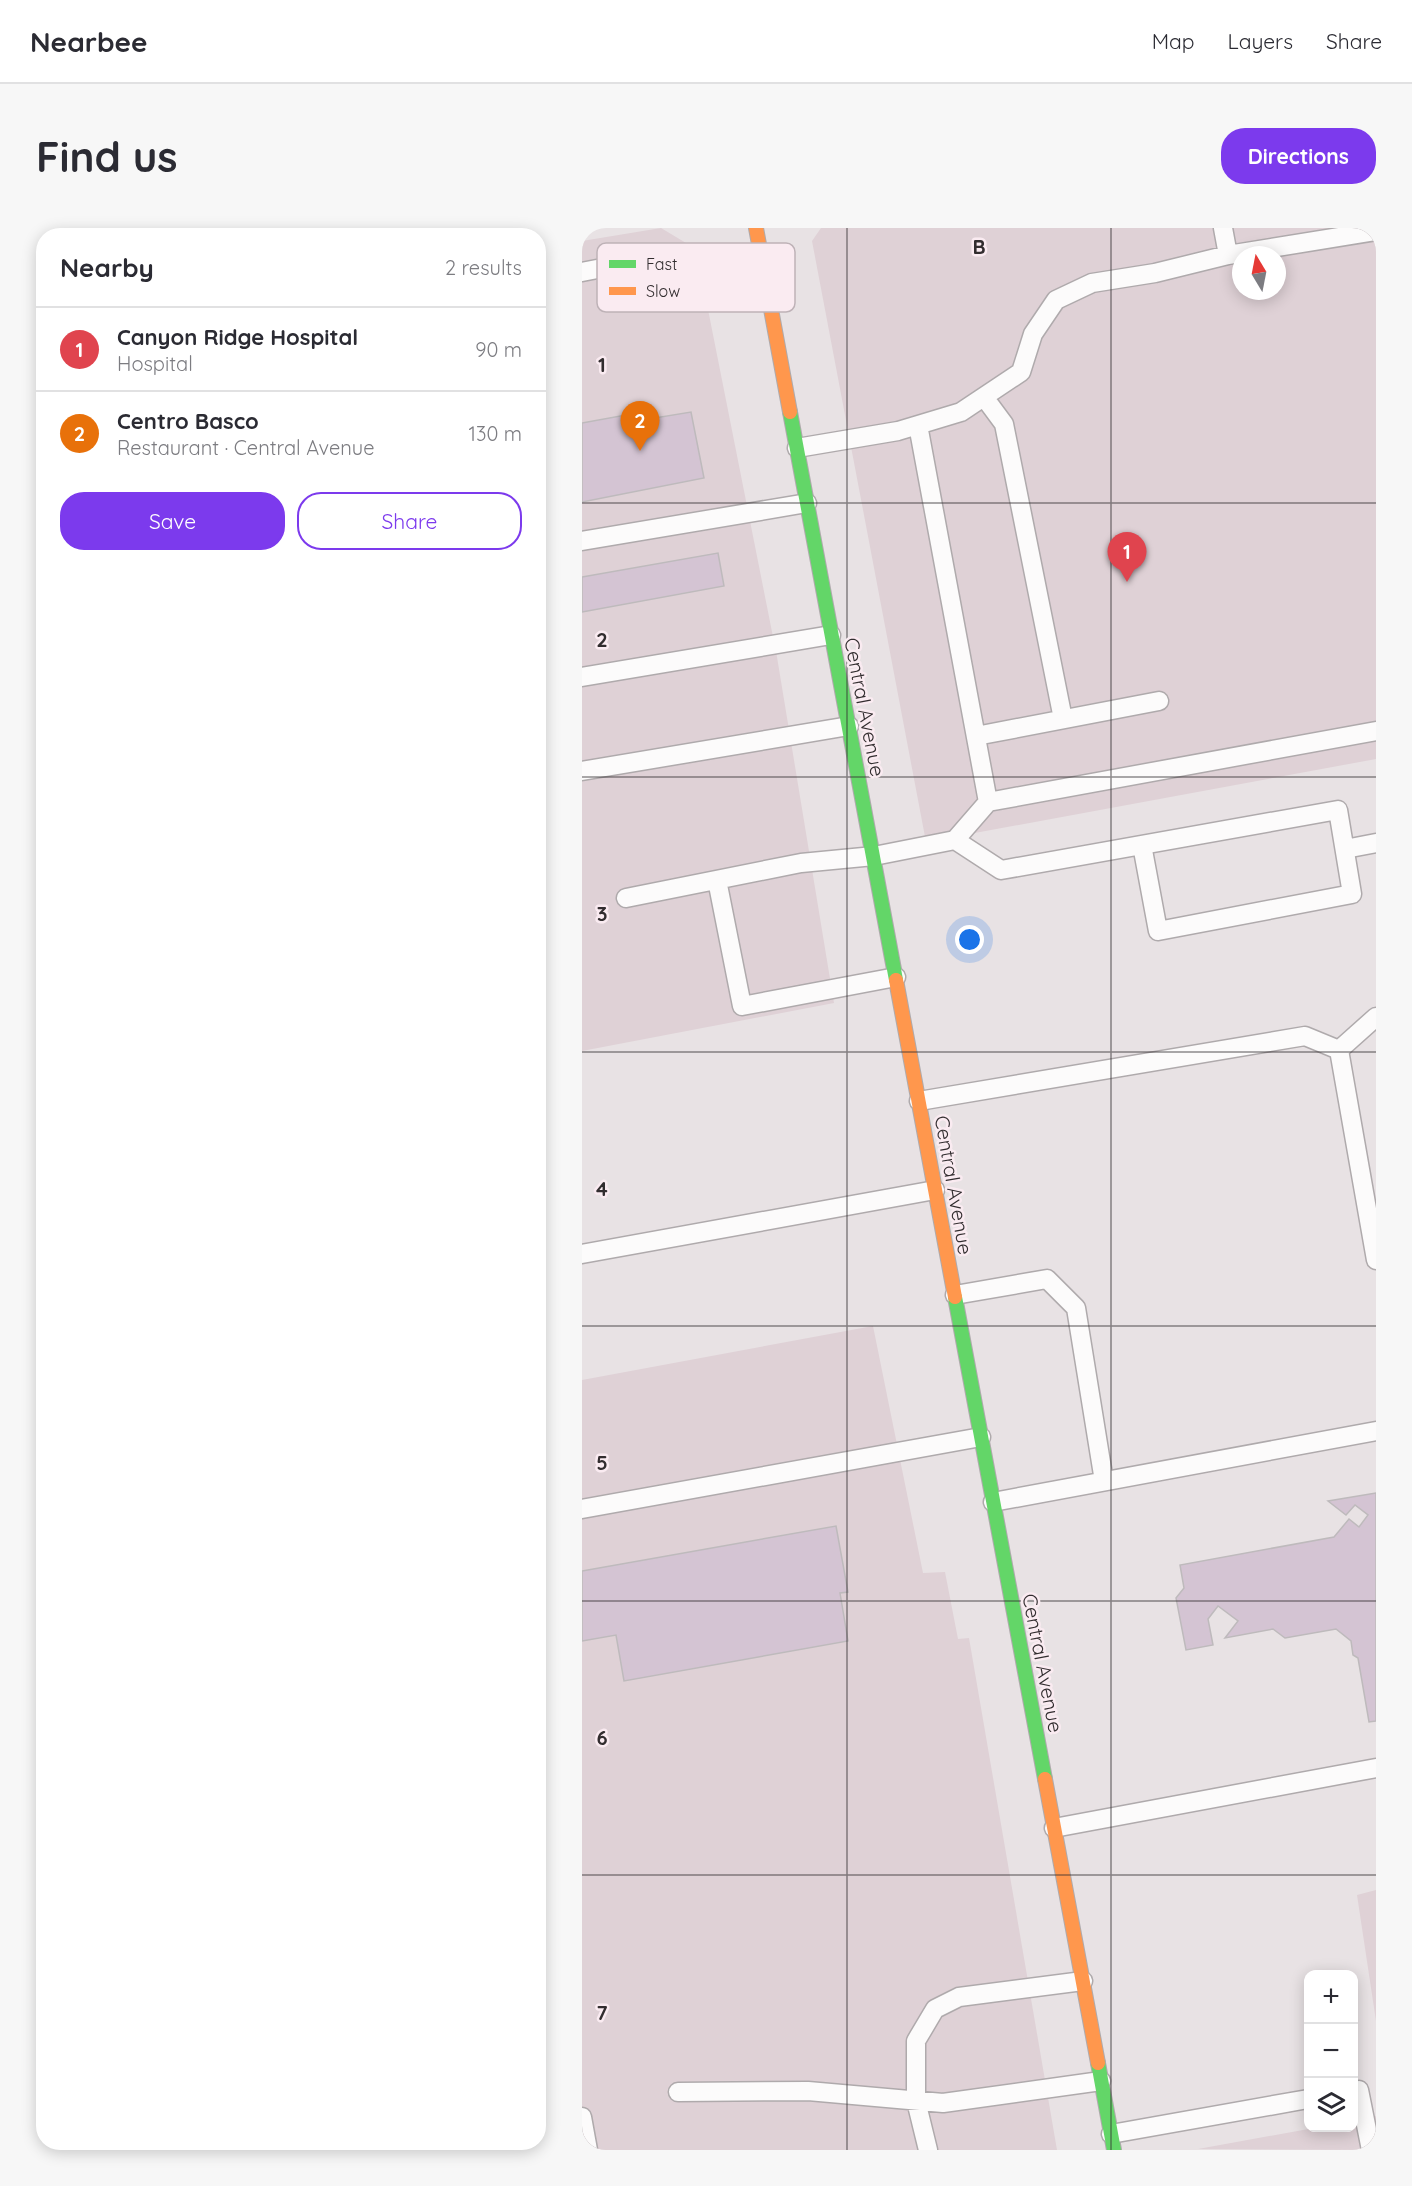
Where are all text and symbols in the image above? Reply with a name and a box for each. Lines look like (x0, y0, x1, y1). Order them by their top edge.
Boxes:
text: Nearbee (30, 24, 148, 59)
text: Map (1152, 28, 1195, 54)
text: Layers (1228, 28, 1293, 54)
text: Share (1326, 28, 1382, 54)
button: Directions (1221, 128, 1376, 184)
text: Find us (36, 130, 178, 183)
text: B (972, 234, 986, 259)
legend (597, 243, 795, 312)
north arrow (1232, 246, 1286, 300)
text: Nearby (60, 251, 154, 284)
text: Fast (646, 254, 677, 274)
text: 2 results (445, 255, 522, 280)
text: Slow (646, 281, 680, 301)
text: Canyon Ridge Hospital (117, 323, 358, 351)
text: 1 (76, 337, 83, 362)
text: 90 m (475, 337, 522, 362)
text: Hospital (117, 351, 193, 376)
text: 1 (598, 352, 606, 377)
pin: 2 (620, 402, 660, 451)
text: Centro Basco (117, 407, 259, 435)
text: 2 (74, 421, 85, 446)
text: 130 m (469, 421, 522, 446)
text: Restaurant · Central Avenue (117, 435, 375, 460)
button: Save (60, 492, 285, 550)
button: Share (297, 492, 522, 550)
pin: 1 (1108, 532, 1146, 582)
text: 2 (596, 627, 608, 652)
street label: Central Avenue (839, 636, 891, 778)
text: 3 (597, 901, 607, 926)
your location (955, 925, 984, 954)
street label: Central Avenue (929, 1114, 979, 1256)
text: 4 (596, 1176, 608, 1201)
text: 5 (596, 1450, 608, 1475)
street label: Central Avenue (1017, 1592, 1069, 1734)
text: 6 (596, 1725, 608, 1750)
map controls (1304, 1970, 1358, 2132)
button: + (1304, 1970, 1358, 2024)
text: 7 (597, 2000, 608, 2025)
button: − (1304, 2024, 1358, 2078)
button: layers (1304, 2078, 1358, 2132)

